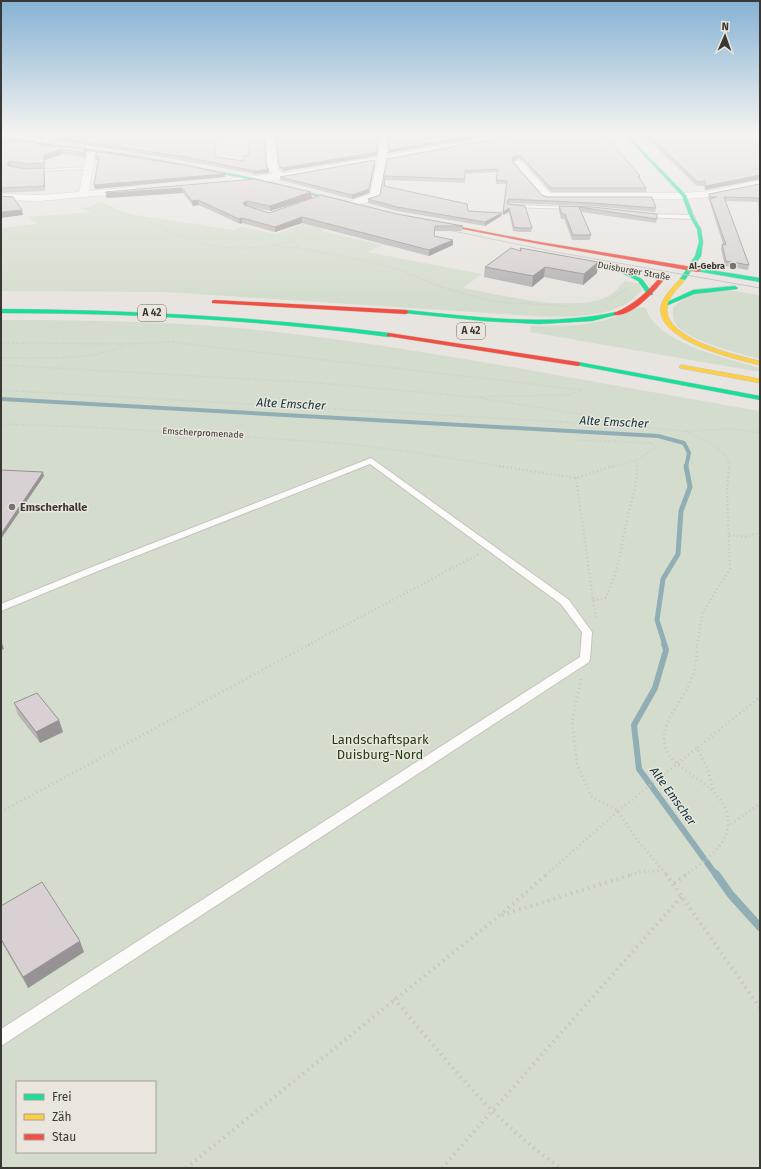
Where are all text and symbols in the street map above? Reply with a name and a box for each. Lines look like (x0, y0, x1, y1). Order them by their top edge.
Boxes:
north arrow (705, 16, 745, 56)
text: N (721, 20, 729, 33)
street label: Duisburger Straße (597, 260, 671, 282)
place label: Al-Gebra (688, 261, 725, 271)
marker: Al-Gebra (728, 261, 738, 271)
road number: A 42 (138, 305, 166, 321)
road number: A 42 (457, 323, 485, 339)
water label: Alte Emscher (255, 395, 326, 413)
water label: Alte Emscher (578, 413, 649, 431)
street label: Emscherpromenade (162, 426, 244, 440)
place label: Emscherhalle (20, 501, 87, 514)
marker: Emscherhalle (7, 502, 17, 512)
park label: Landschaftspark Duisburg-Nord (331, 732, 429, 762)
water label: Alte Emscher (646, 763, 699, 828)
legend (16, 1081, 156, 1153)
text: Frei (52, 1090, 72, 1104)
text: Zäh (52, 1110, 72, 1124)
text: Stau (52, 1130, 76, 1144)

